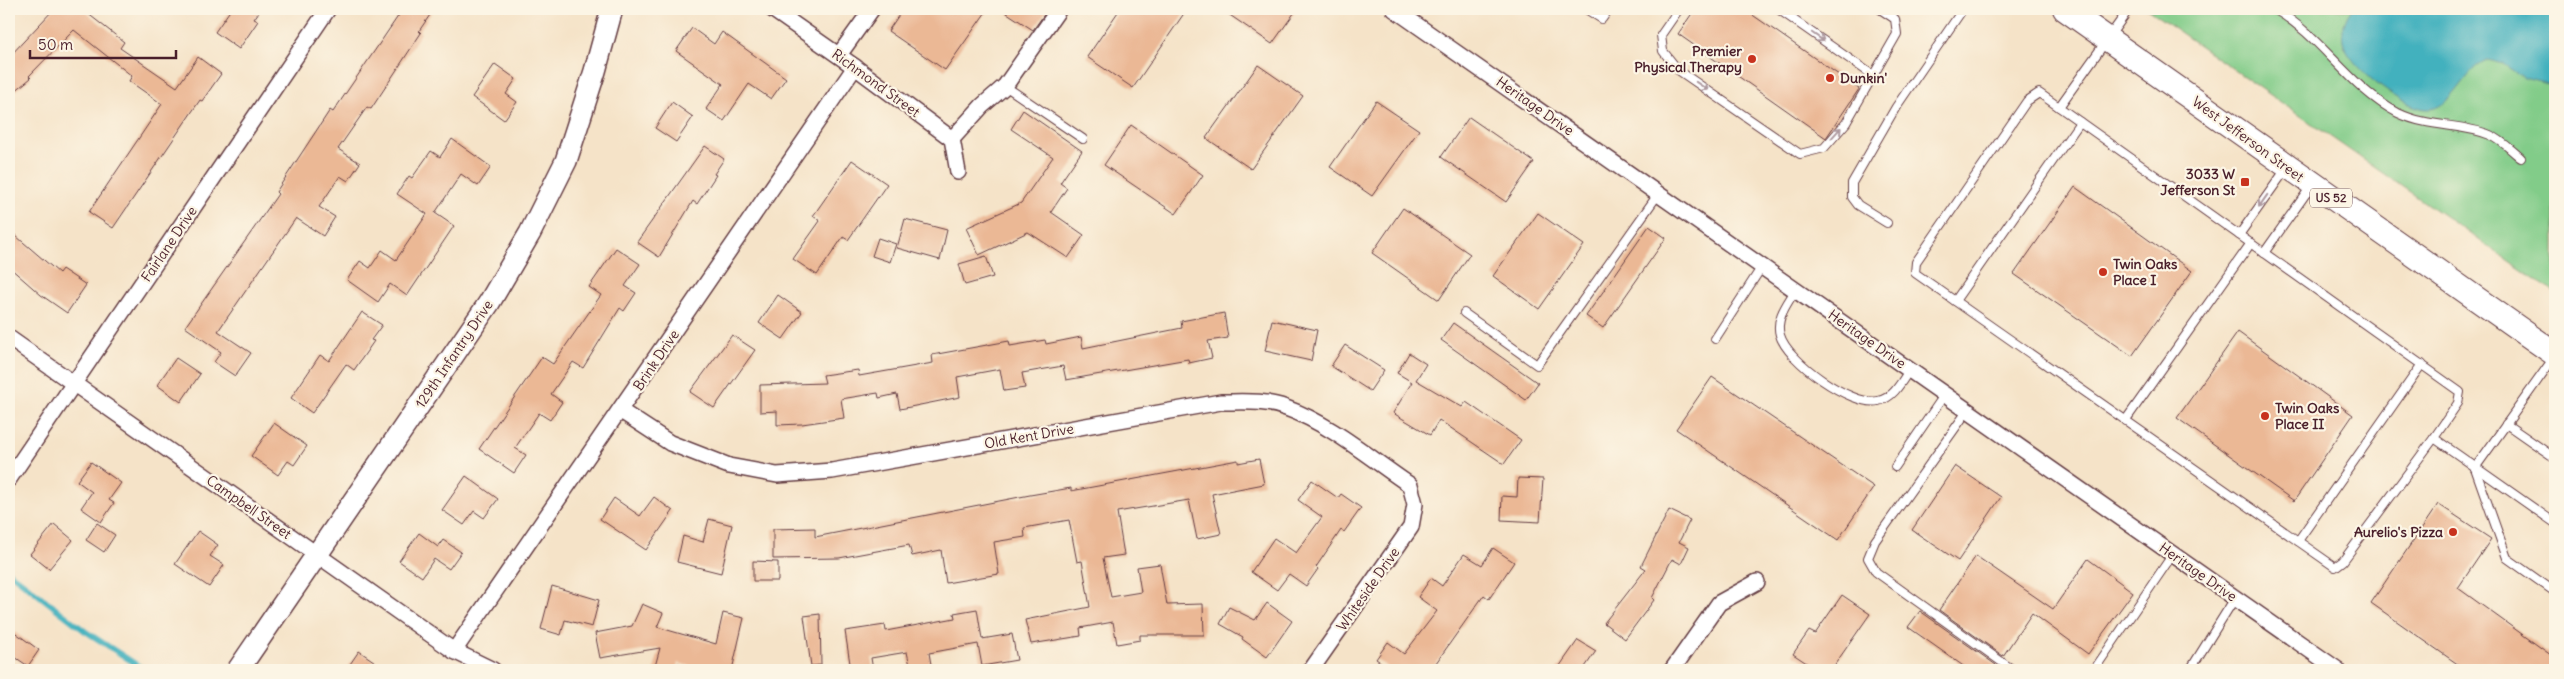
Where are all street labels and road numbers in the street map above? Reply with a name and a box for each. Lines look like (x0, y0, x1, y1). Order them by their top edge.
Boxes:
street label: Richmond Street (828, 45, 924, 121)
street label: Heritage Drive (1493, 73, 1577, 139)
street label: West Jefferson Street (2189, 92, 2308, 186)
road number: US 52 (2310, 188, 2352, 208)
street label: Fairlane Drive (137, 203, 201, 285)
street label: 129th Infantry Drive (411, 296, 497, 412)
street label: Heritage Drive (1825, 306, 1909, 372)
street label: Brink Drive (629, 326, 683, 394)
street label: Old Kent Drive (983, 419, 1075, 453)
street label: Campbell Street (203, 471, 295, 543)
street label: Heritage Drive (2156, 539, 2240, 605)
street label: Whiteside Drive (1333, 544, 1403, 634)

